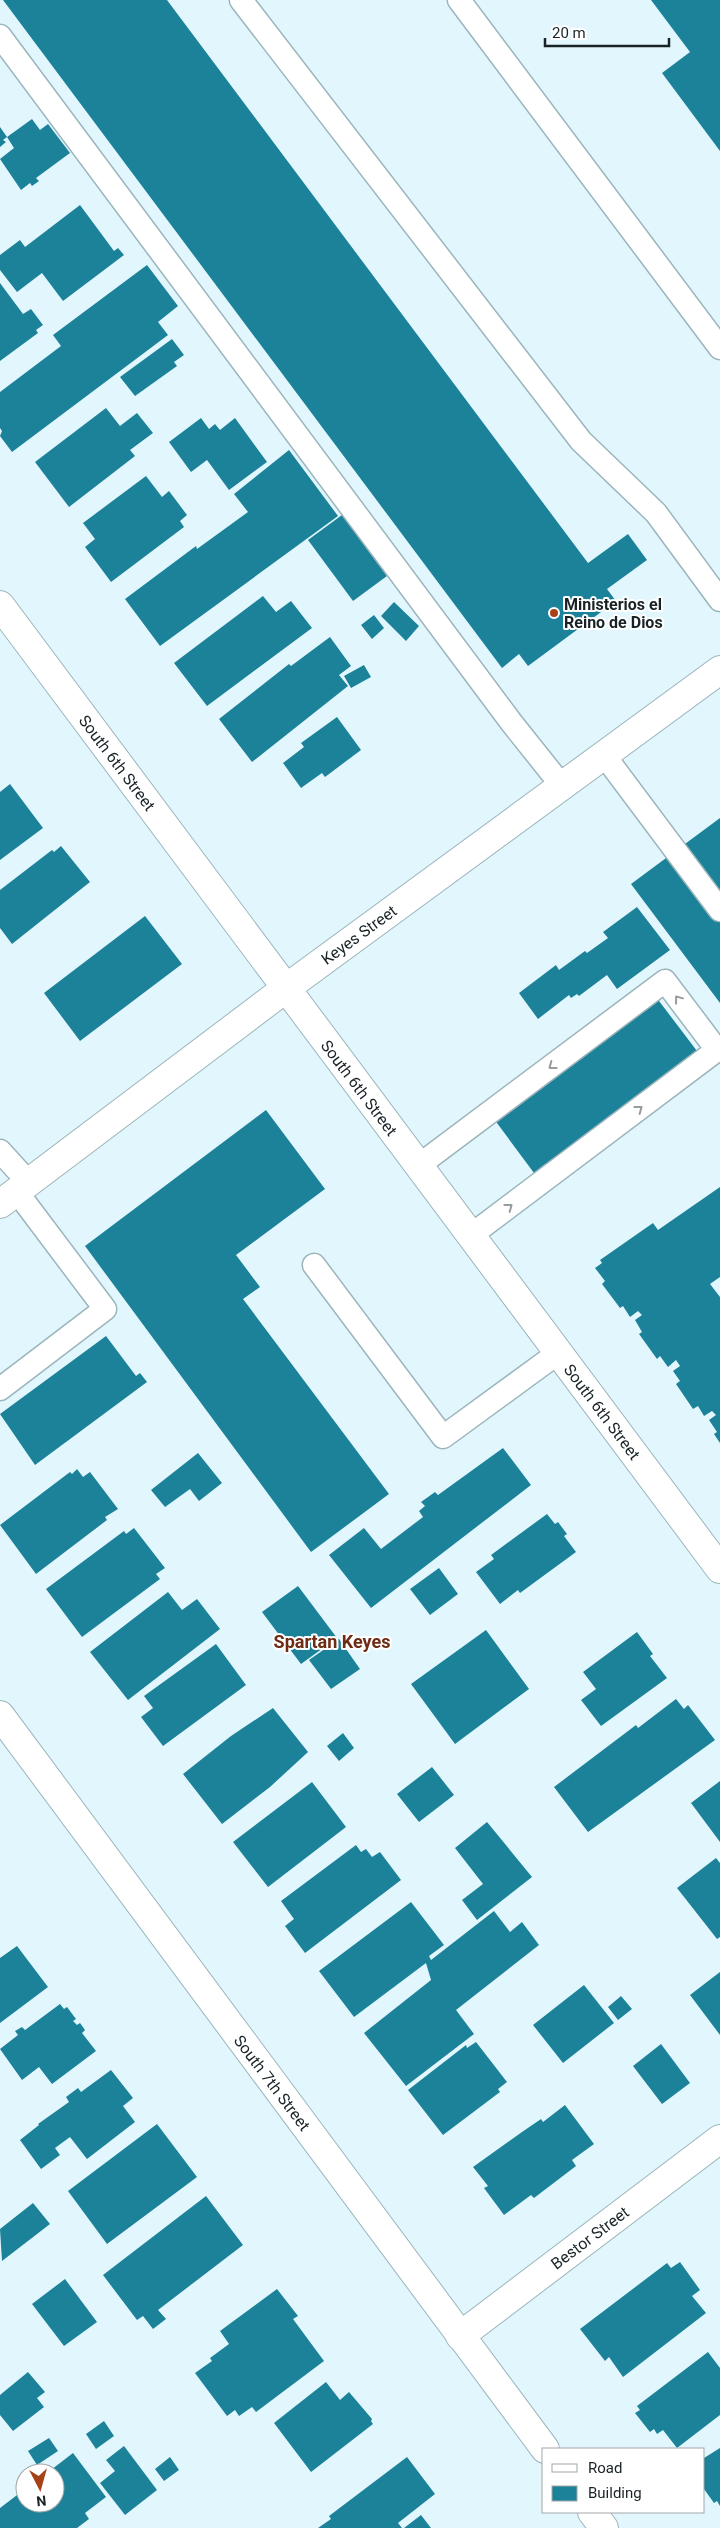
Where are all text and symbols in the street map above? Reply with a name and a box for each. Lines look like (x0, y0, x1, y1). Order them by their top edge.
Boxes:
scale bar (545, 15, 669, 47)
text: 20 m (552, 24, 586, 42)
place label: Ministerios el Reino de Dios (564, 595, 663, 632)
marker: Ministerios el Reino de Dios (548, 607, 560, 619)
street label: South 6th Street (75, 711, 159, 815)
street label: Keyes Street (318, 901, 400, 969)
one-way arrow (675, 996, 683, 1005)
street label: South 6th Street (317, 1036, 401, 1140)
one-way arrow (548, 1060, 558, 1069)
one-way arrow (633, 1106, 643, 1115)
one-way arrow (503, 1204, 513, 1213)
street label: South 6th Street (560, 1360, 644, 1464)
district label: Spartan Keyes (274, 1631, 390, 1652)
street label: South 7th Street (230, 2031, 314, 2135)
street label: Bestor Street (547, 2203, 633, 2273)
legend (542, 2448, 705, 2513)
text: Road (588, 2459, 622, 2477)
north arrow (15, 2463, 65, 2513)
text: Building (588, 2484, 642, 2502)
text: N (36, 2492, 47, 2509)

